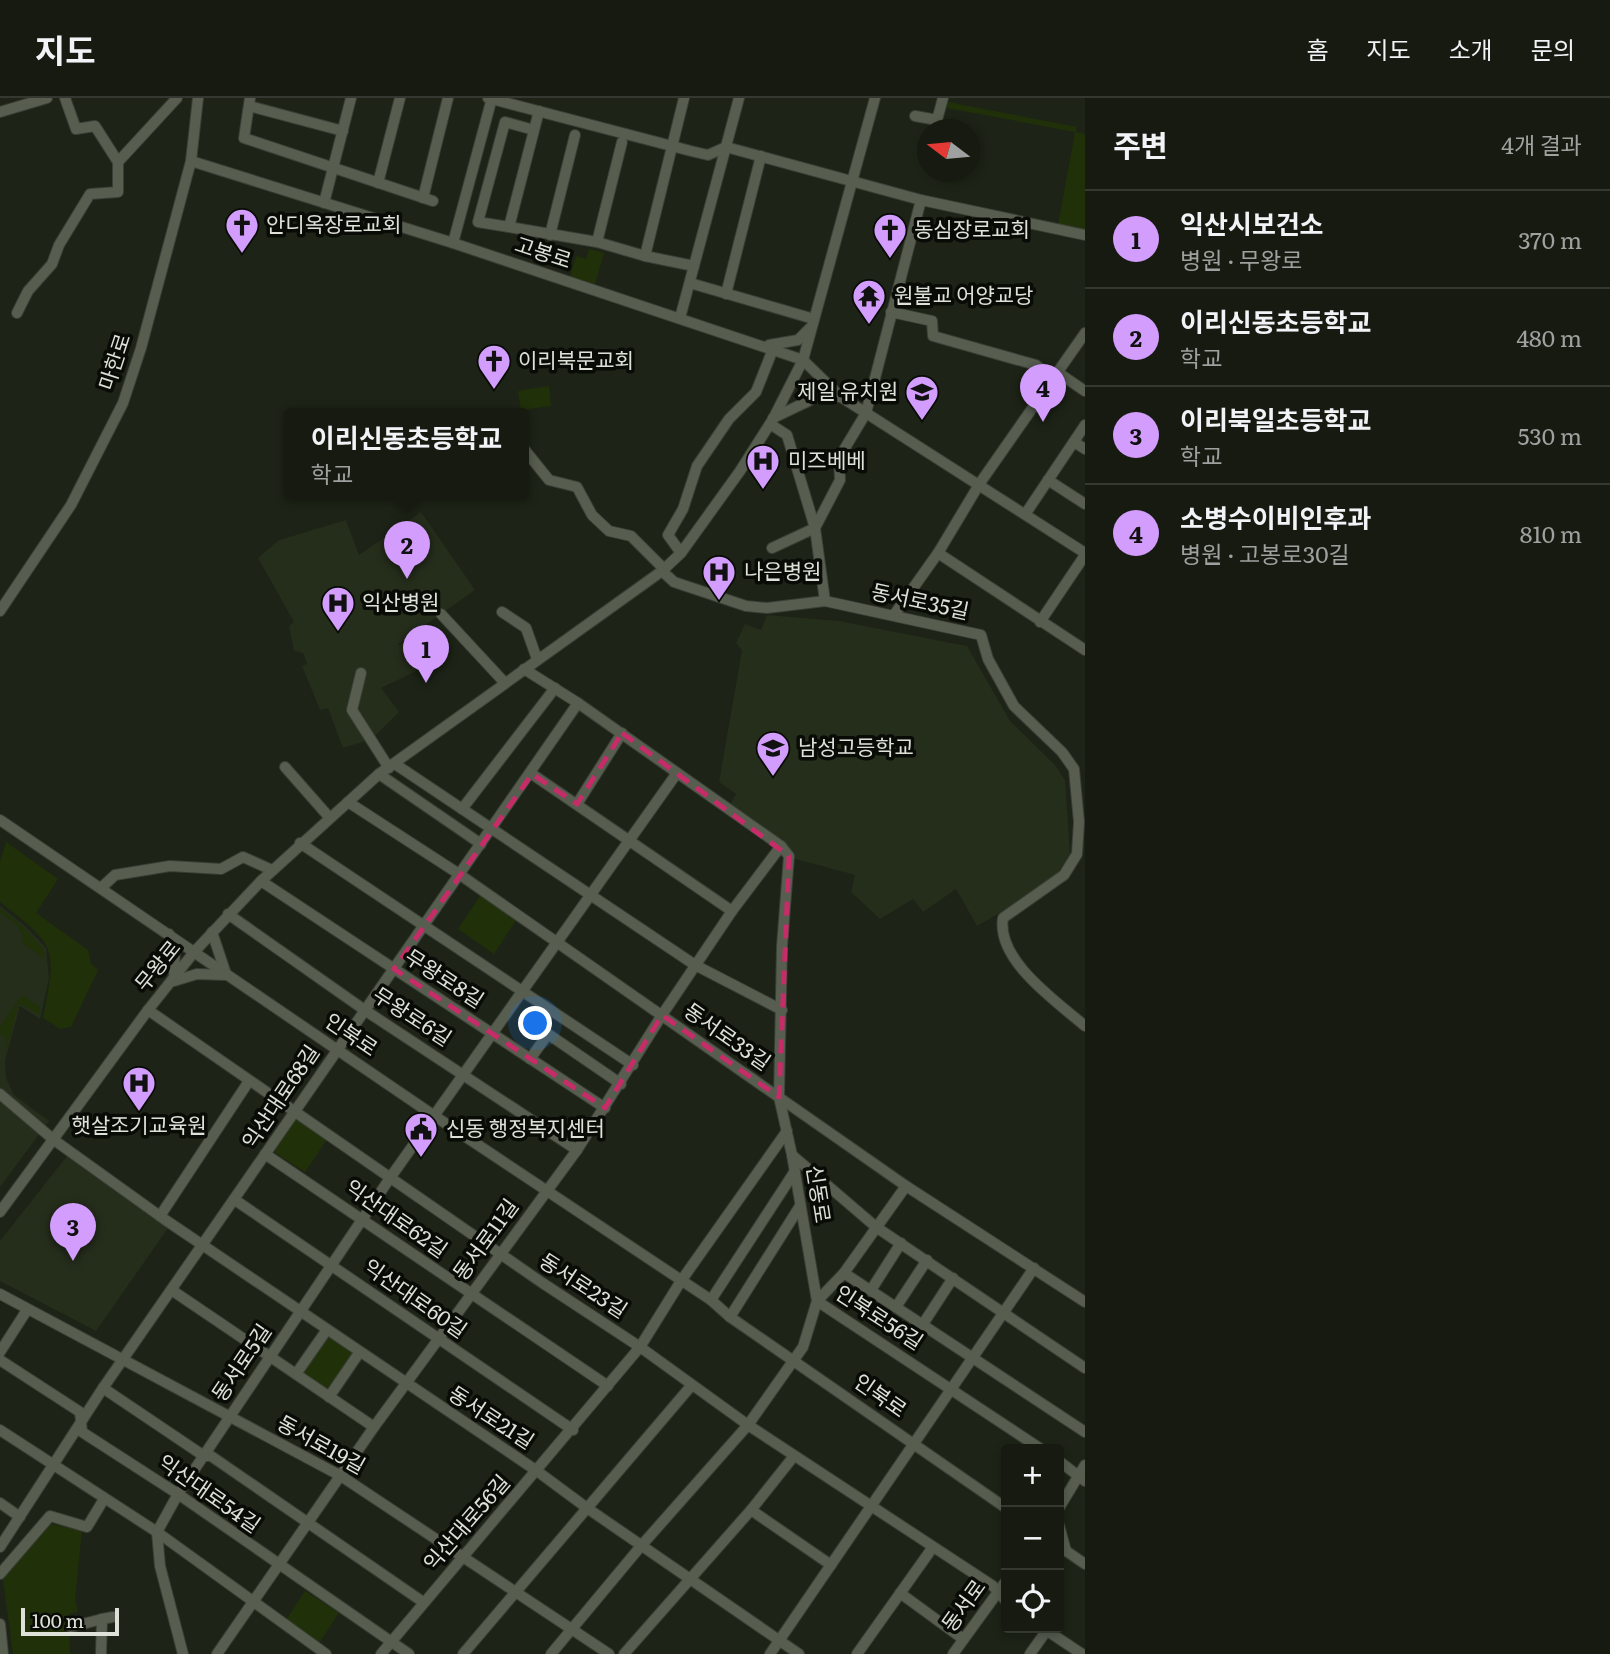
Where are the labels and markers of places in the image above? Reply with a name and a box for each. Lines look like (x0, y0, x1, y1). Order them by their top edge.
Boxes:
church icon: 안디옥장로교회 (223, 206, 261, 255)
place label: 안디옥장로교회 (266, 207, 401, 238)
church icon: 동심장로교회 (871, 211, 909, 260)
place label: 동심장로교회 (914, 212, 1030, 243)
temple icon: 원불교 어양교당 (850, 277, 888, 326)
place label: 원불교 어양교당 (894, 278, 1033, 309)
church icon: 이리북문교회 (475, 342, 513, 391)
place label: 이리북문교회 (518, 343, 634, 374)
pin: 4 (1020, 364, 1066, 422)
school or university icon: 제일 유치원 (903, 373, 941, 422)
place label: 제일 유치원 (797, 374, 898, 405)
hospital icon: 미즈베베 (744, 442, 782, 491)
place label: 미즈베베 (788, 443, 865, 474)
pin: 2 (384, 521, 430, 579)
hospital icon: 나은병원 (700, 553, 738, 602)
place label: 나은병원 (744, 554, 821, 585)
hospital icon: 익산병원 (319, 584, 357, 633)
place label: 익산병원 (362, 585, 439, 616)
pin: 1 (403, 625, 449, 683)
school or university icon: 남성고등학교 (754, 729, 792, 778)
place label: 남성고등학교 (798, 730, 914, 761)
hospital icon: 햇살조기교육원 (120, 1064, 158, 1113)
place label: 햇살조기교육원 (71, 1108, 207, 1139)
public building icon: 신동 행정복지센터 (402, 1110, 440, 1159)
place label: 신동 행정복지센터 (446, 1111, 605, 1142)
pin: 3 (50, 1203, 96, 1261)

